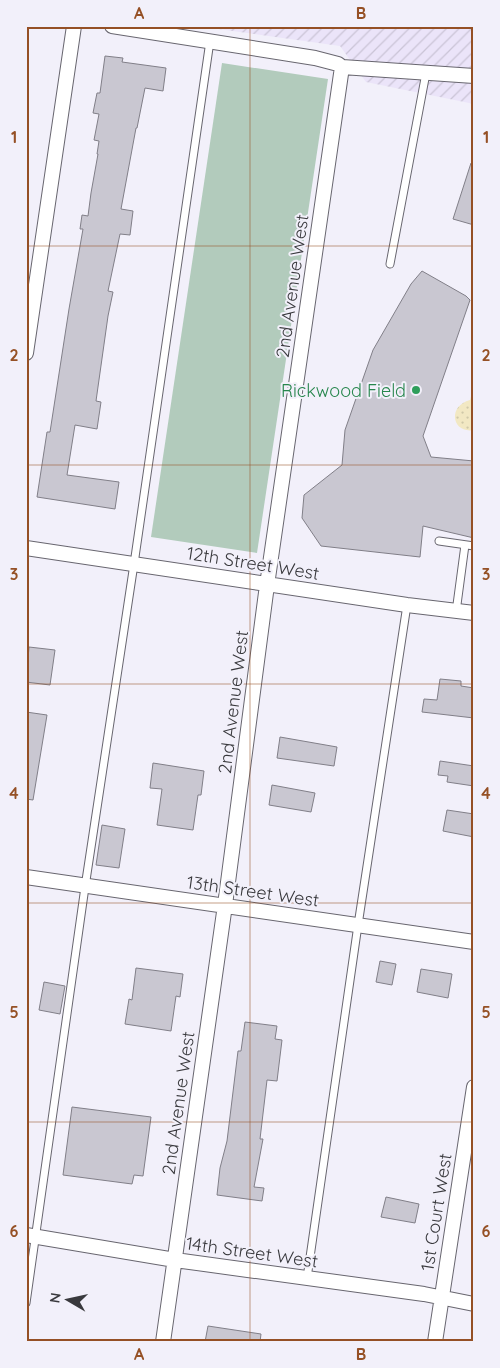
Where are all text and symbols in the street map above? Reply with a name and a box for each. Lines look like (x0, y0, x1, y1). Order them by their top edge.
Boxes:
text: A (134, 3, 145, 23)
text: B (356, 3, 366, 23)
text: 1 (11, 127, 17, 147)
text: 1 (483, 127, 489, 147)
street label: 2nd Avenue West (271, 213, 313, 359)
text: 2 (9, 345, 19, 365)
text: 2 (481, 345, 491, 365)
place label: Rickwood Field (281, 379, 406, 402)
marker: Rickwood Field (410, 384, 422, 396)
street label: 12th Street West (185, 541, 321, 585)
text: 3 (10, 564, 18, 584)
text: 3 (482, 564, 490, 584)
street label: 2nd Avenue West (213, 629, 253, 775)
text: 4 (9, 783, 19, 803)
text: 4 (481, 783, 491, 803)
street label: 13th Street West (185, 870, 321, 912)
text: 5 (9, 1002, 19, 1022)
text: 5 (481, 1002, 491, 1022)
street label: 2nd Avenue West (157, 1030, 199, 1176)
street label: 1st Court West (415, 1152, 457, 1272)
text: 6 (10, 1221, 19, 1241)
text: 6 (482, 1221, 491, 1241)
street label: 14th Street West (185, 1231, 319, 1273)
north arrow (42, 1276, 92, 1326)
text: N (45, 1291, 65, 1304)
text: A (134, 1344, 145, 1364)
text: B (356, 1344, 366, 1364)

